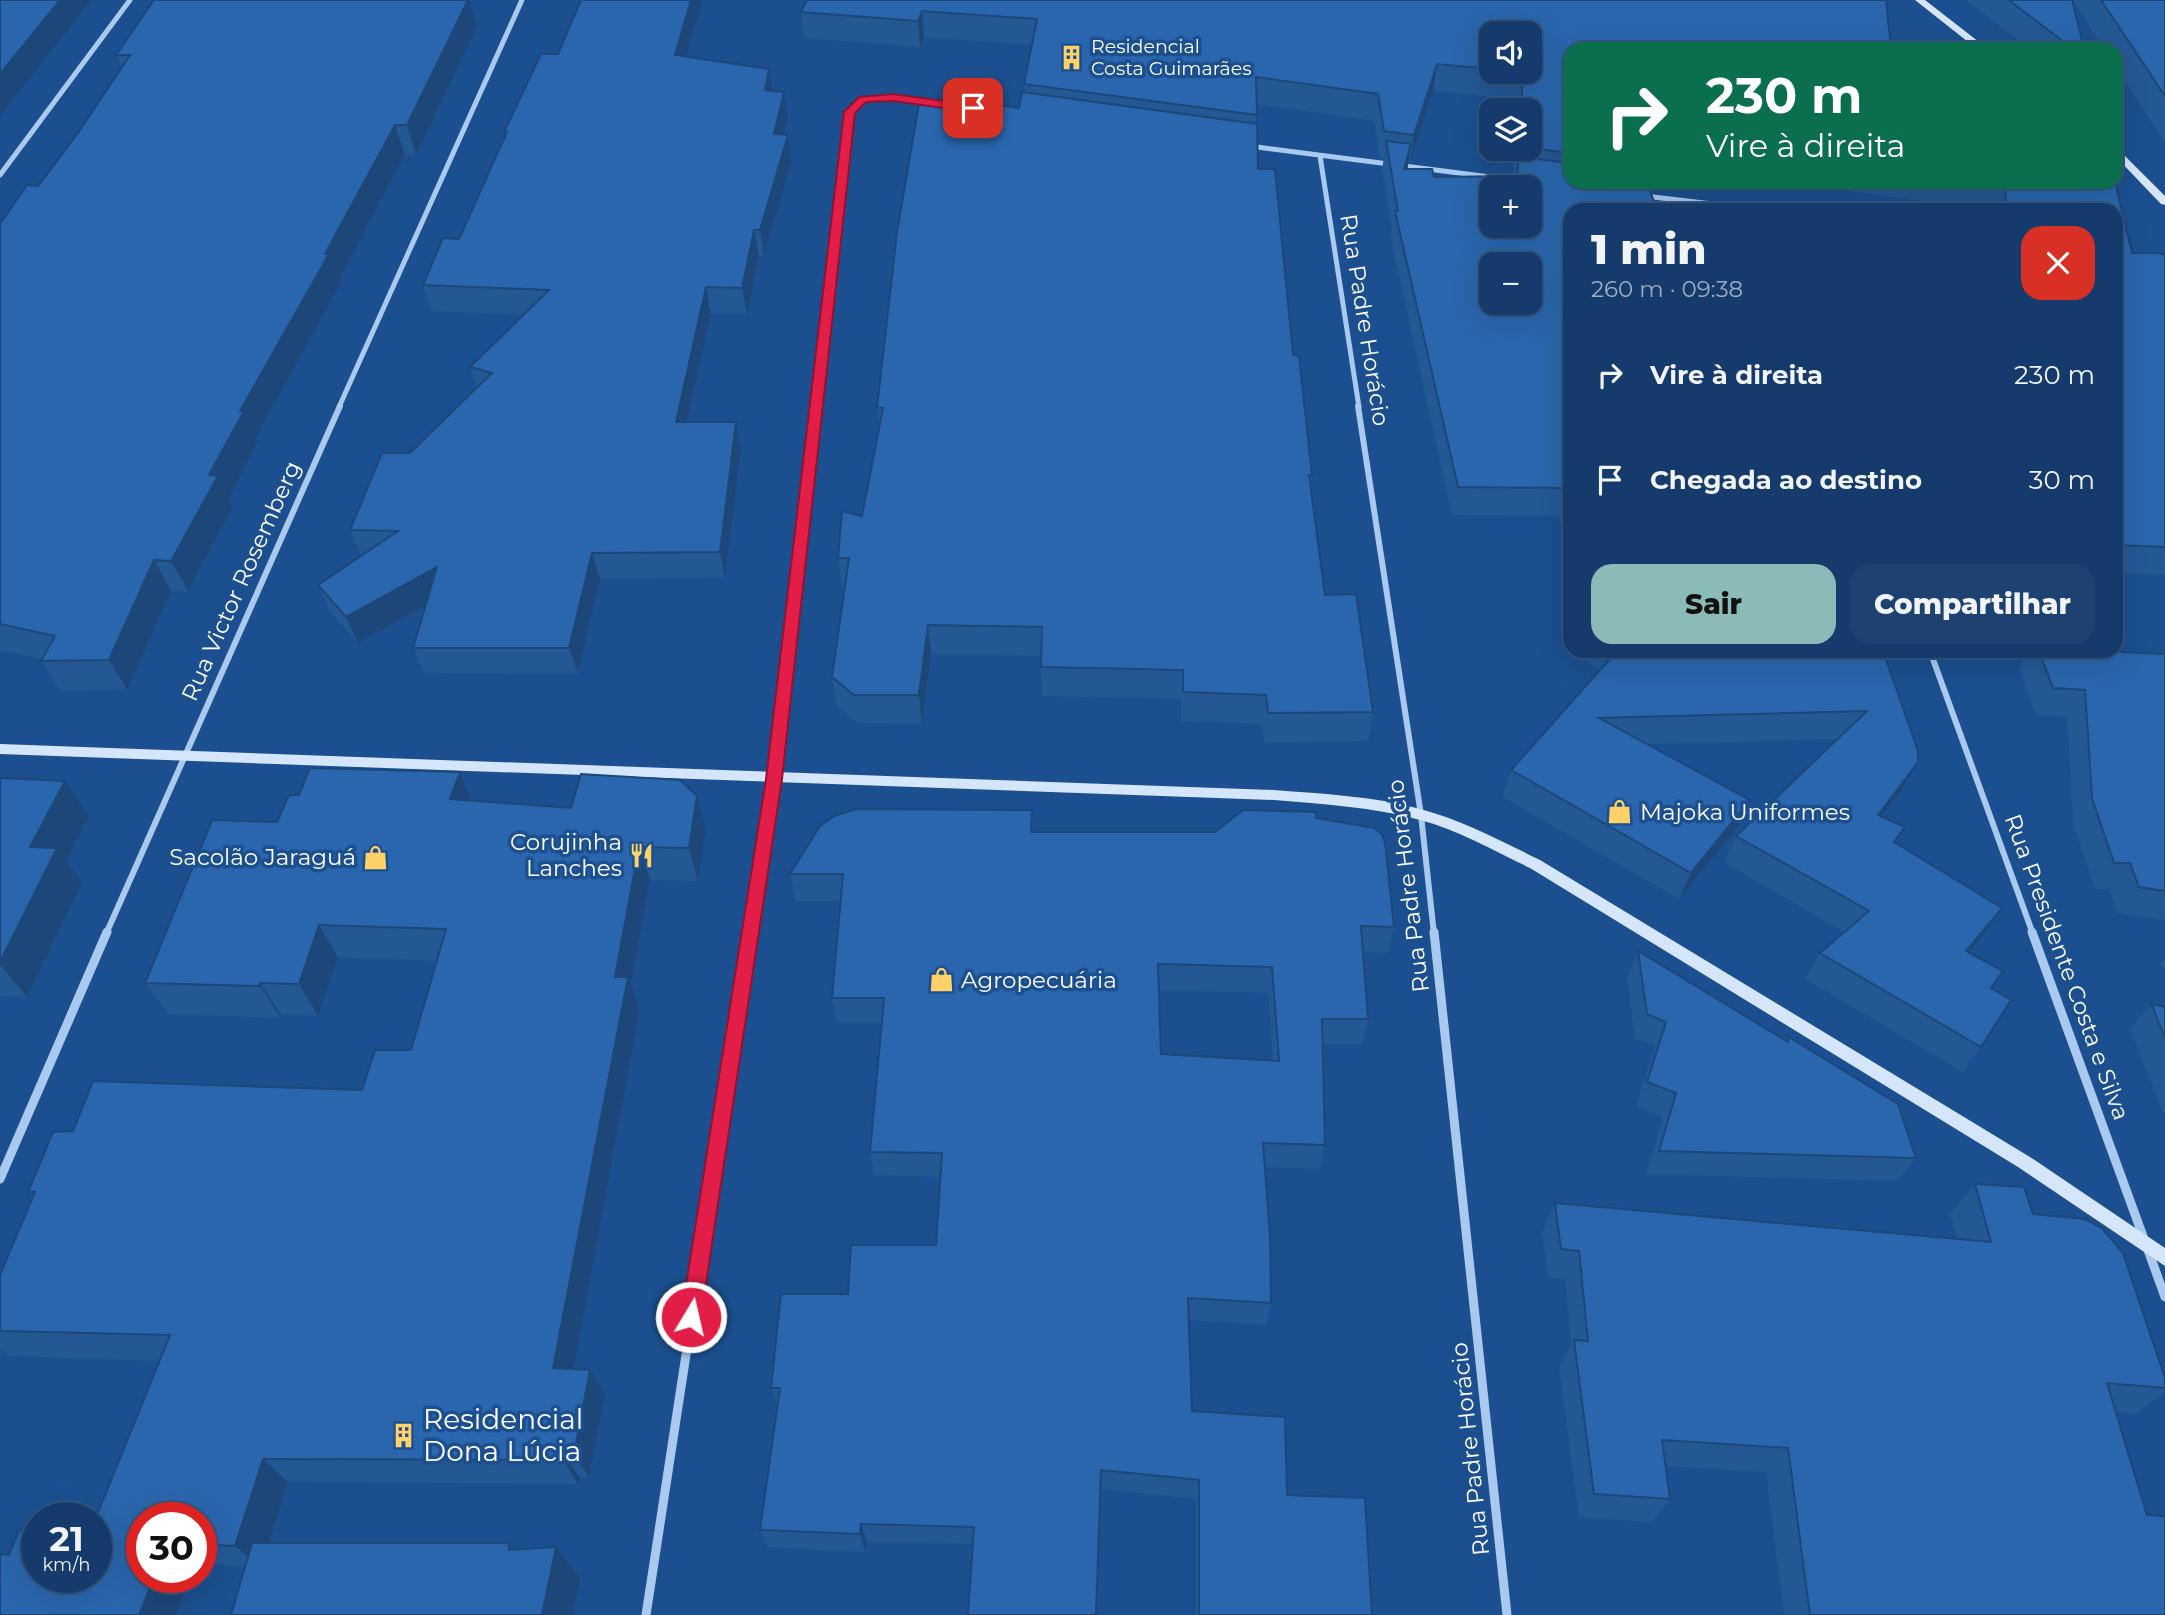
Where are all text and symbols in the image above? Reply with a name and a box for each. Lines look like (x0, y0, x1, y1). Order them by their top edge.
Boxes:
map controls (1479, 21, 1542, 315)
button: sound (1479, 21, 1542, 84)
place label: Residencial Costa Guimarães (1091, 35, 1252, 80)
building icon: Residencial Costa Guimarães (1057, 43, 1085, 71)
text: 230 m (1706, 66, 1862, 125)
icon: right (1591, 70, 1682, 161)
pin (943, 78, 1003, 138)
icon: arrive (954, 89, 992, 127)
button: layers (1479, 98, 1542, 161)
text: Vire à direita (1706, 126, 1905, 165)
button: + (1479, 175, 1542, 238)
street label: Rua Padre Horácio (1334, 212, 1396, 428)
text: 1 min (1591, 223, 1707, 275)
button: close (2021, 226, 2095, 300)
button: − (1479, 252, 1542, 315)
text: 260 m · 09:38 (1591, 275, 1743, 303)
icon: right (1591, 356, 1629, 394)
text: Vire à direita (1650, 359, 1823, 391)
text: 230 m (2014, 359, 2095, 391)
street label: Rua Victor Rosemberg (175, 457, 307, 705)
icon: arrive (1591, 461, 1629, 499)
text: Chegada ao destino (1650, 464, 1922, 496)
text: 30 m (2029, 464, 2095, 496)
button: Sair (1591, 564, 1836, 644)
button: Compartilhar (1850, 564, 2095, 644)
street label: Rua Padre Horácio (1381, 778, 1435, 994)
shop icon: Majoka Uniformes (1606, 798, 1634, 826)
place label: Majoka Uniformes (1640, 798, 1850, 826)
street label: Rua Presidente Costa e Silva (1998, 810, 2136, 1124)
place label: Corujinha Lanches (510, 828, 622, 882)
restaurant icon: Corujinha Lanches (628, 841, 656, 869)
place label: Sacolão Jaraguá (169, 843, 356, 871)
shop icon: Sacolão Jaraguá (362, 843, 390, 871)
shop icon: Agropecuária (927, 966, 955, 994)
place label: Agropecuária (961, 966, 1117, 994)
position arrow (654, 1280, 728, 1354)
street label: Rua Padre Horácio (1445, 1341, 1495, 1557)
place label: Residencial Dona Lúcia (423, 1402, 583, 1468)
building icon: Residencial Dona Lúcia (389, 1421, 417, 1449)
speed limit sign: 30 (126, 1502, 217, 1593)
text: 21 (49, 1517, 84, 1560)
text: km/h (42, 1554, 91, 1576)

